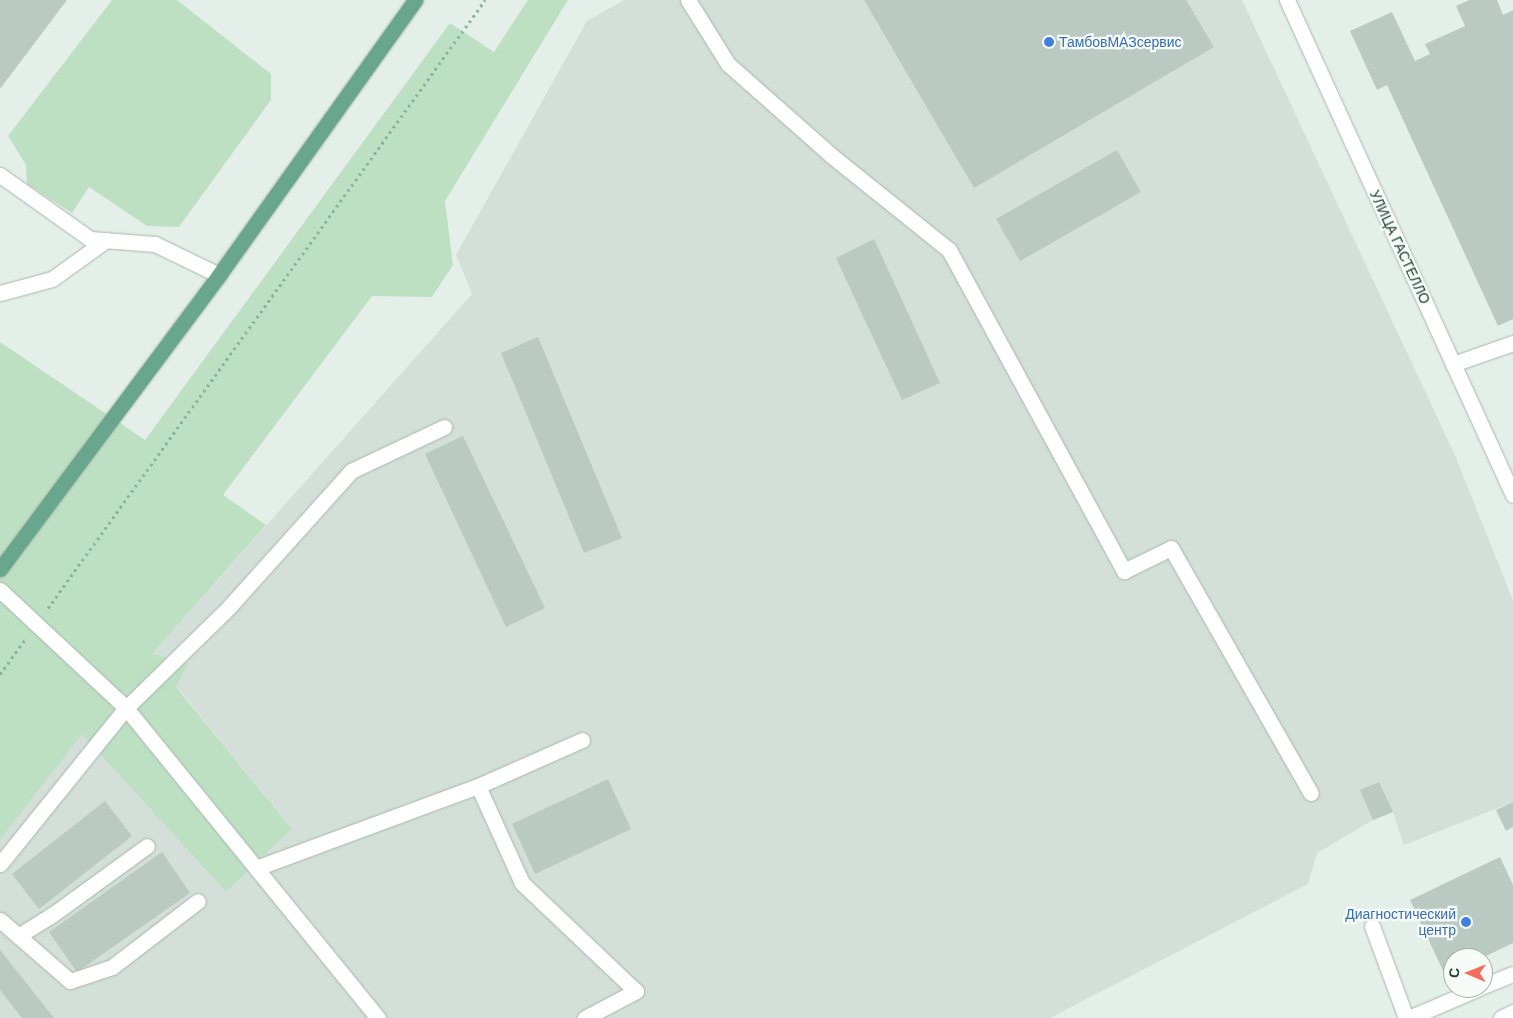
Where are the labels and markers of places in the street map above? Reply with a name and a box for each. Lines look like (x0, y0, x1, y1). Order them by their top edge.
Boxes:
place label: ТамбовМАЗсервис (1059, 34, 1182, 50)
marker: ТамбовМАЗсервис (1043, 36, 1055, 48)
place label: Диагностический центр (1345, 906, 1456, 939)
marker: Диагностический центр (1460, 916, 1472, 928)

